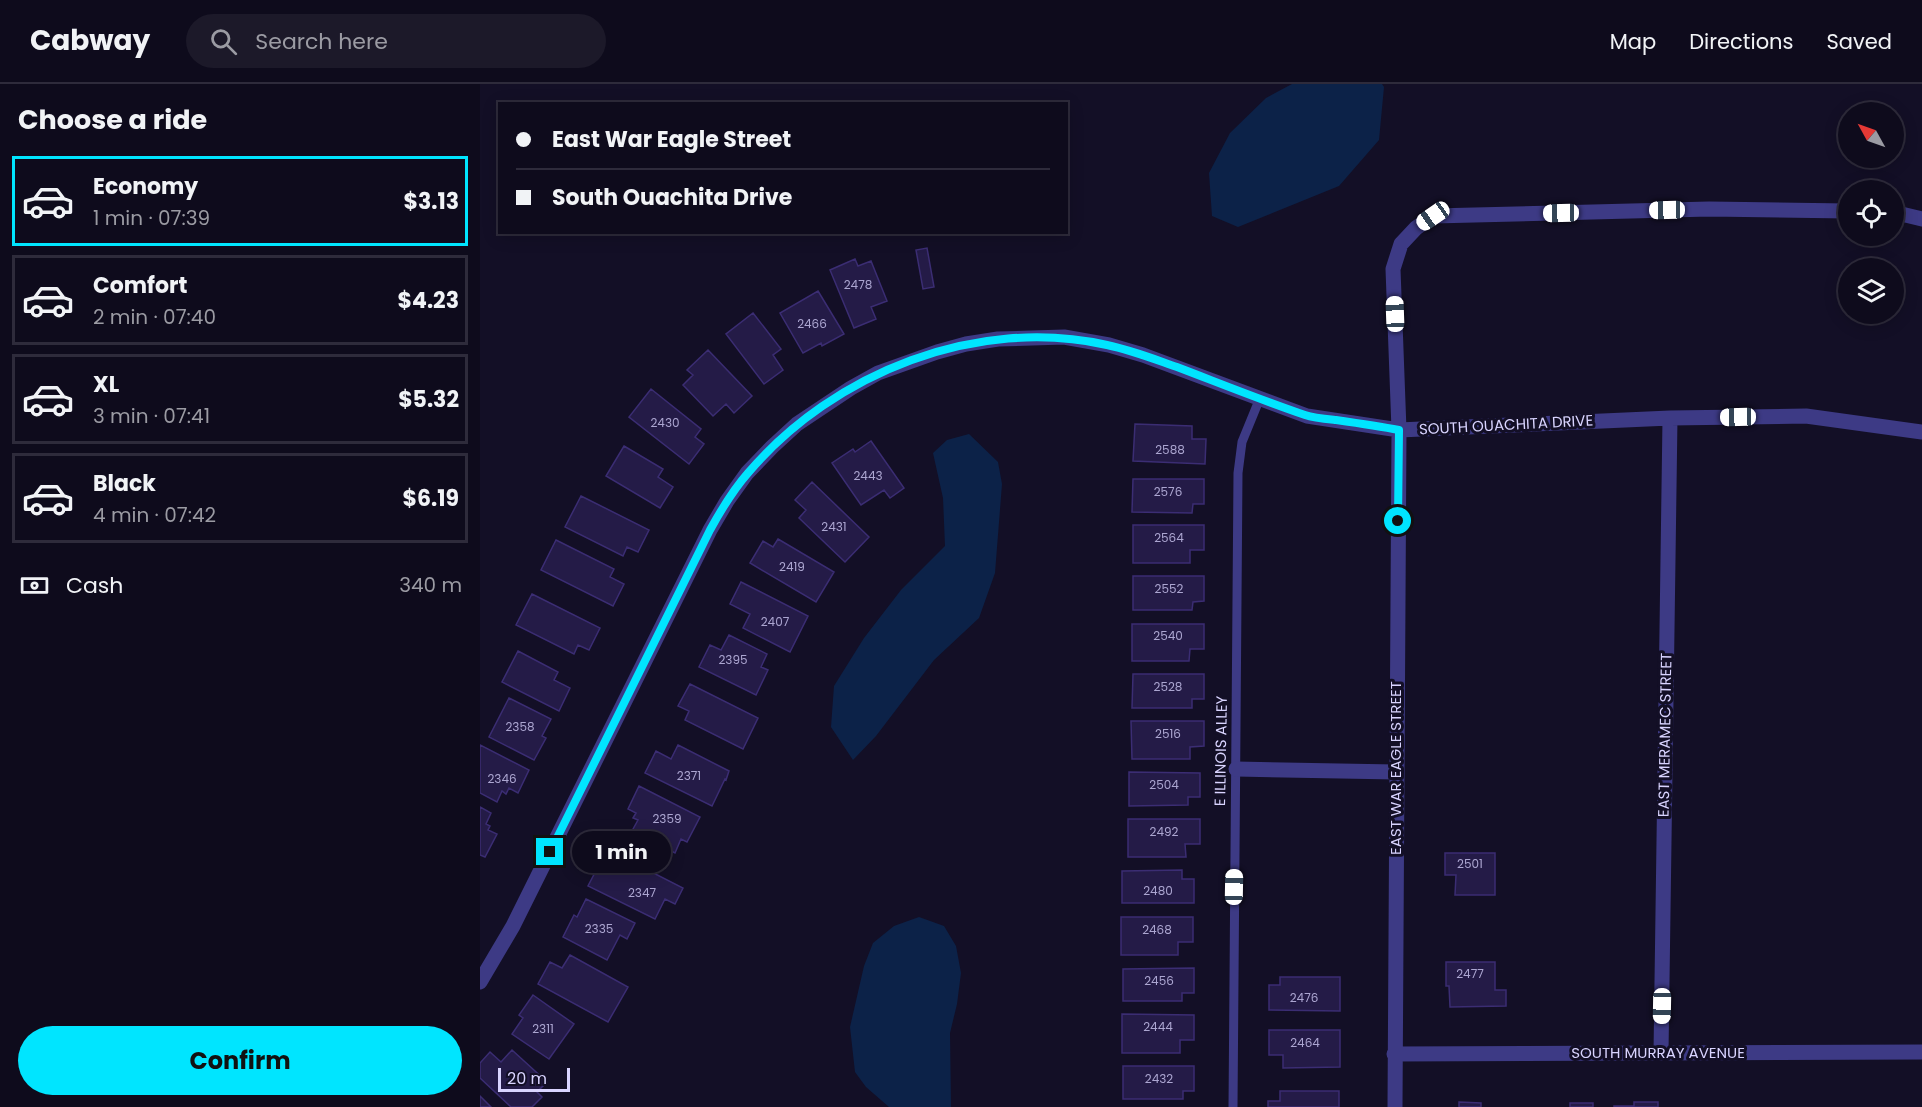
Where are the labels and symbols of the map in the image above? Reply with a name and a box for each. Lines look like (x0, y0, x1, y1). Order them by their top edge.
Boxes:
north arrow (1838, 102, 1904, 168)
car (1413, 198, 1453, 234)
car (1649, 201, 1685, 219)
car (1543, 204, 1579, 222)
house number: 2478 (844, 276, 872, 293)
car (1385, 296, 1405, 332)
house number: 2466 (797, 315, 827, 332)
car (1720, 408, 1756, 426)
street label: SOUTH OUACHITA DRIVE (1418, 409, 1594, 440)
house number: 2430 (650, 414, 680, 431)
house number: 2588 (1155, 441, 1185, 458)
house number: 2443 (853, 467, 883, 484)
house number: 2576 (1154, 483, 1182, 500)
route start (1384, 507, 1411, 534)
house number: 2431 (821, 518, 847, 535)
house number: 2564 (1154, 529, 1184, 546)
house number: 2419 (779, 558, 805, 575)
house number: 2552 (1155, 580, 1184, 597)
house number: 2407 (761, 613, 790, 630)
house number: 2540 (1153, 627, 1183, 644)
house number: 2395 (718, 651, 748, 668)
street label: EAST MERAMEC STREET (1653, 653, 1676, 817)
house number: 2528 (1154, 678, 1182, 695)
street label: EAST WAR EAGLE STREET (1385, 681, 1406, 855)
street label: E ILLINOIS ALLEY (1209, 695, 1232, 806)
house number: 2358 (505, 718, 535, 735)
house number: 2516 (1155, 725, 1181, 742)
house number: 2371 (677, 767, 701, 784)
house number: 2346 (487, 770, 517, 787)
house number: 2504 (1149, 776, 1179, 793)
house number: 2359 (652, 810, 682, 827)
house number: 2492 (1150, 823, 1179, 840)
callout: 1 min (571, 831, 670, 873)
route end (536, 838, 563, 865)
house number: 2501 (1457, 855, 1483, 872)
car (1225, 869, 1243, 905)
house number: 2480 (1143, 882, 1173, 899)
house number: 2347 (628, 884, 656, 901)
house number: 2335 (585, 920, 613, 937)
house number: 2468 (1142, 921, 1172, 938)
house number: 2477 (1456, 965, 1484, 982)
house number: 2456 (1144, 972, 1174, 989)
car (1653, 988, 1671, 1024)
house number: 2476 (1290, 989, 1318, 1006)
house number: 2444 (1143, 1018, 1173, 1035)
house number: 2311 (532, 1020, 554, 1037)
house number: 2464 (1290, 1034, 1320, 1051)
street label: SOUTH MURRAY AVENUE (1571, 1042, 1745, 1063)
scale bar (498, 1065, 570, 1092)
house number: 2432 (1145, 1070, 1173, 1087)

